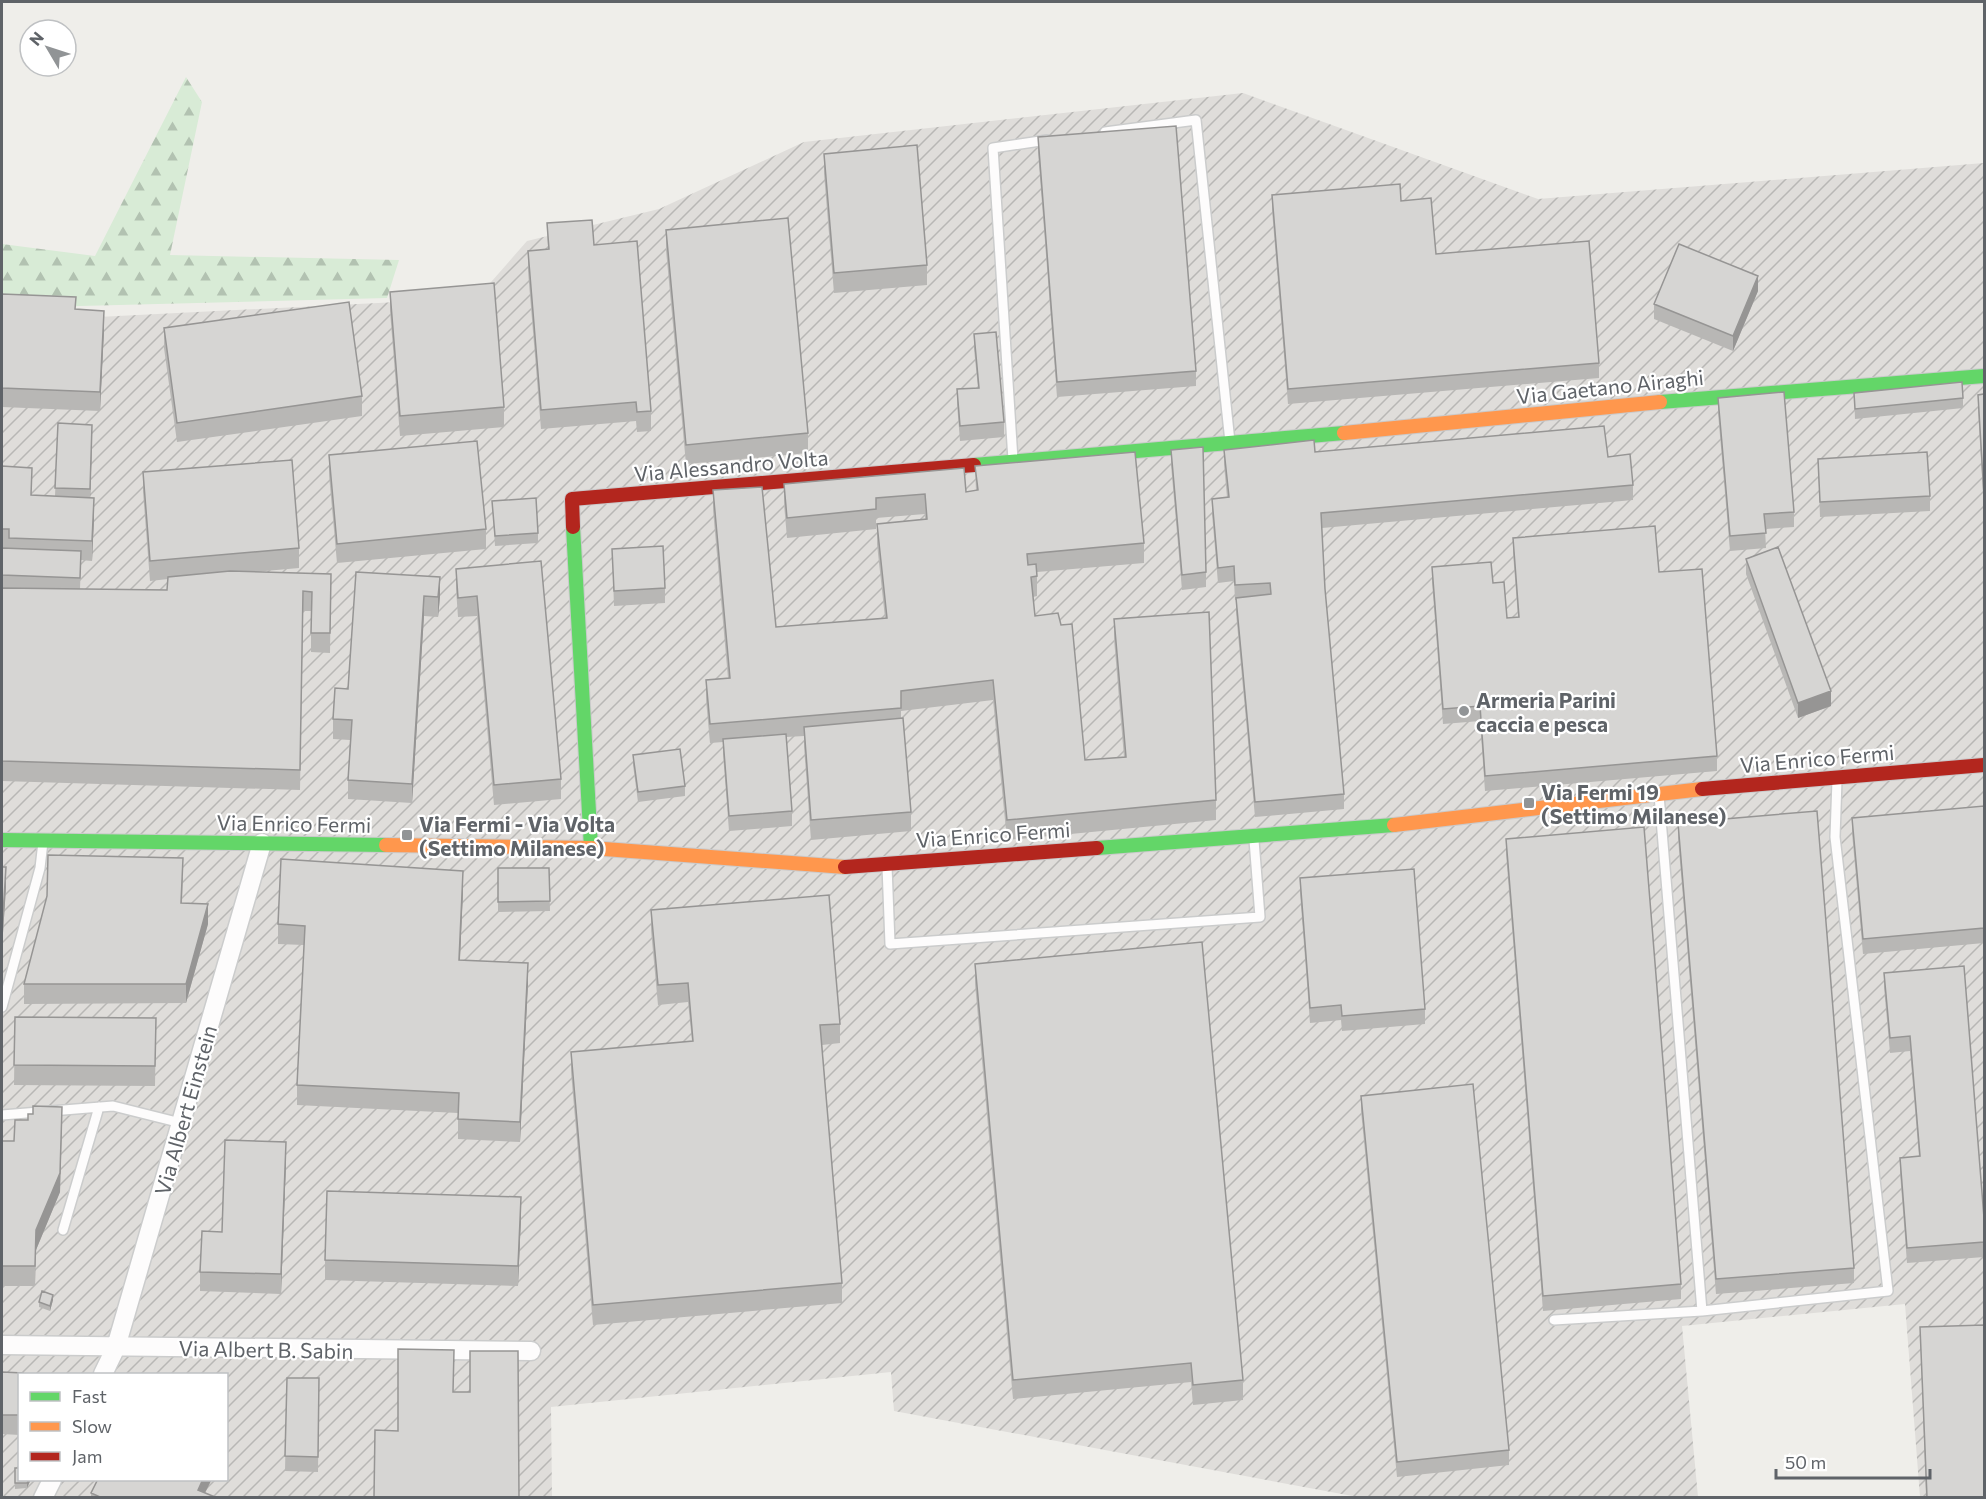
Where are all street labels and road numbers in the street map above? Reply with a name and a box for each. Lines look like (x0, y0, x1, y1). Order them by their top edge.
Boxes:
street label: Via Gaetano Airaghi (1515, 364, 1705, 408)
street label: Via Alessandro Volta (633, 444, 829, 486)
street label: Via Enrico Fermi (1739, 739, 1895, 777)
street label: Via Enrico Fermi (216, 809, 372, 837)
street label: Via Enrico Fermi (915, 816, 1071, 852)
street label: Via Albert Einstein (149, 1022, 221, 1198)
street label: Via Albert B. Sabin (178, 1335, 354, 1363)

